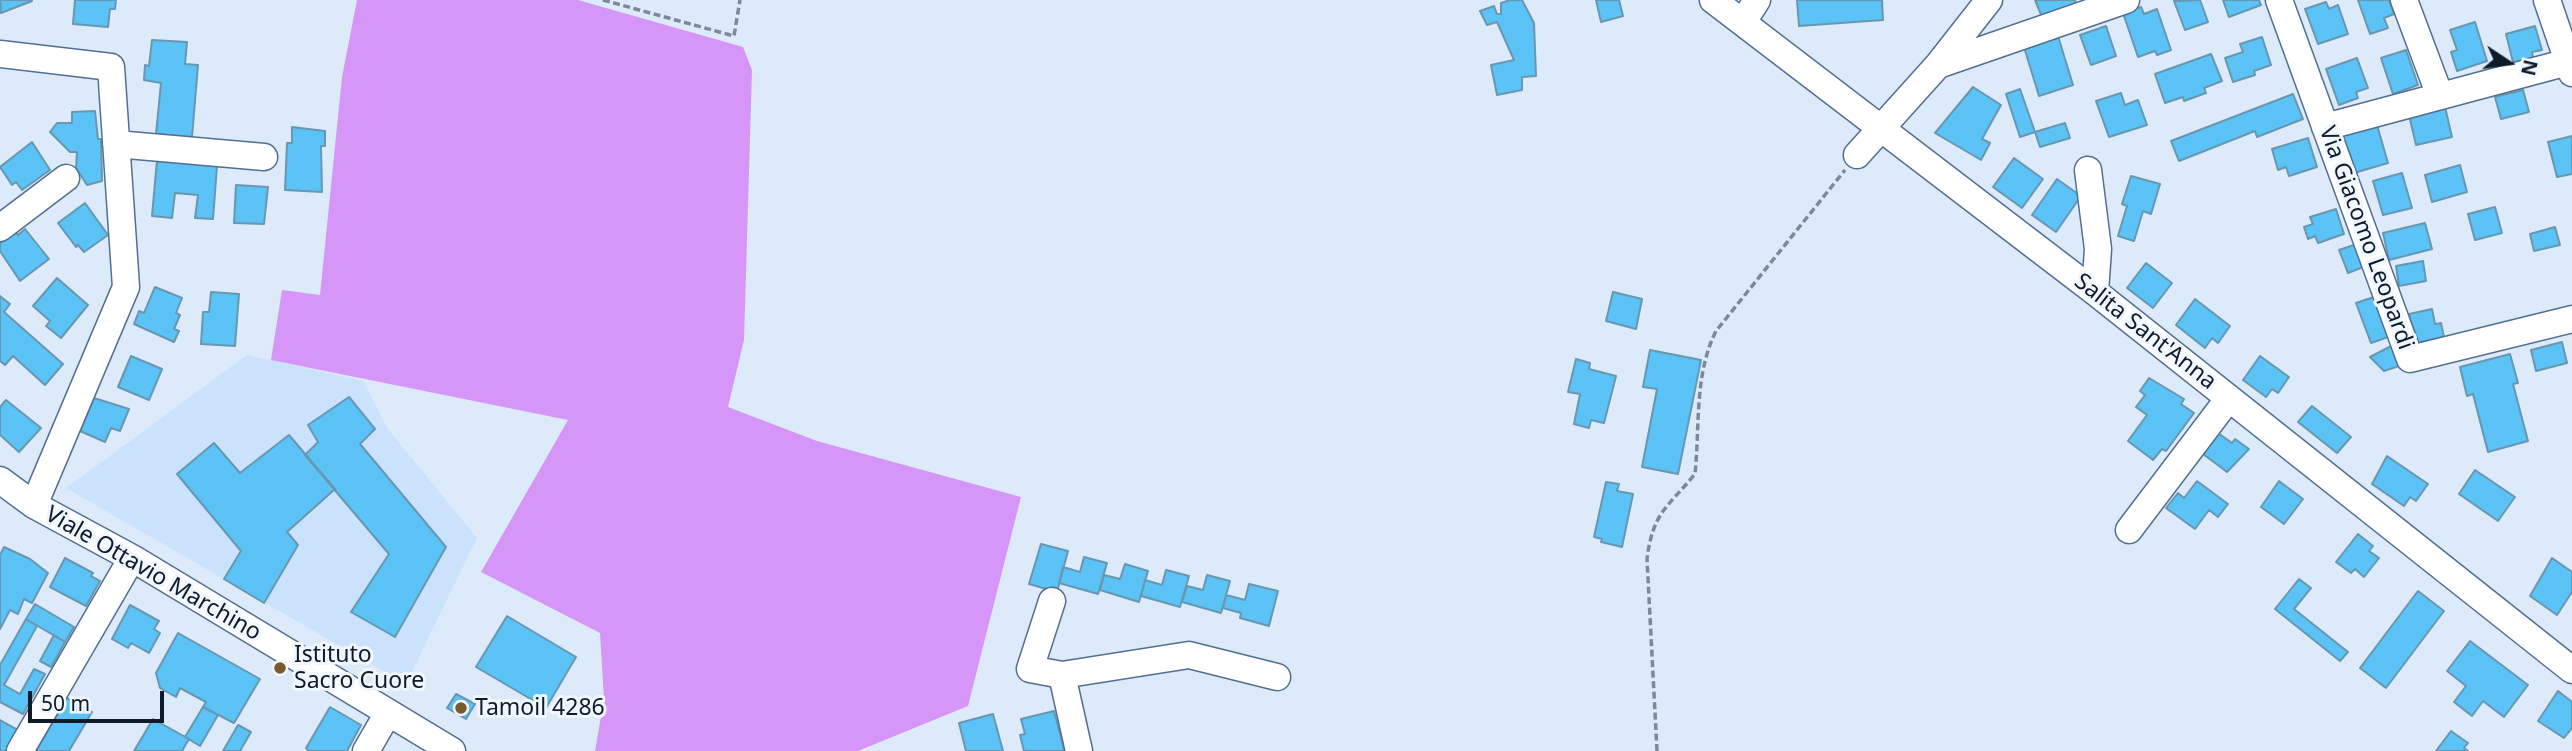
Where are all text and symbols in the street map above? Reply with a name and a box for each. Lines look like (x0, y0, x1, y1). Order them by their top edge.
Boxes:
north arrow (2474, 28, 2544, 98)
text: N (2515, 57, 2544, 78)
street label: Via Giacomo Leopardi (2313, 123, 2419, 353)
street label: Salita Sant'Anna (2068, 268, 2222, 396)
street label: Viale Ottavio Marchino (40, 501, 266, 647)
place label: Istituto Sacro Cuore (294, 641, 424, 695)
marker: Istituto Sacro Cuore (272, 660, 288, 676)
scale bar (32, 678, 168, 722)
text: 50 m (41, 689, 90, 717)
place label: Tamoil 4286 (475, 694, 605, 722)
marker: Tamoil 4286 (453, 700, 469, 716)

